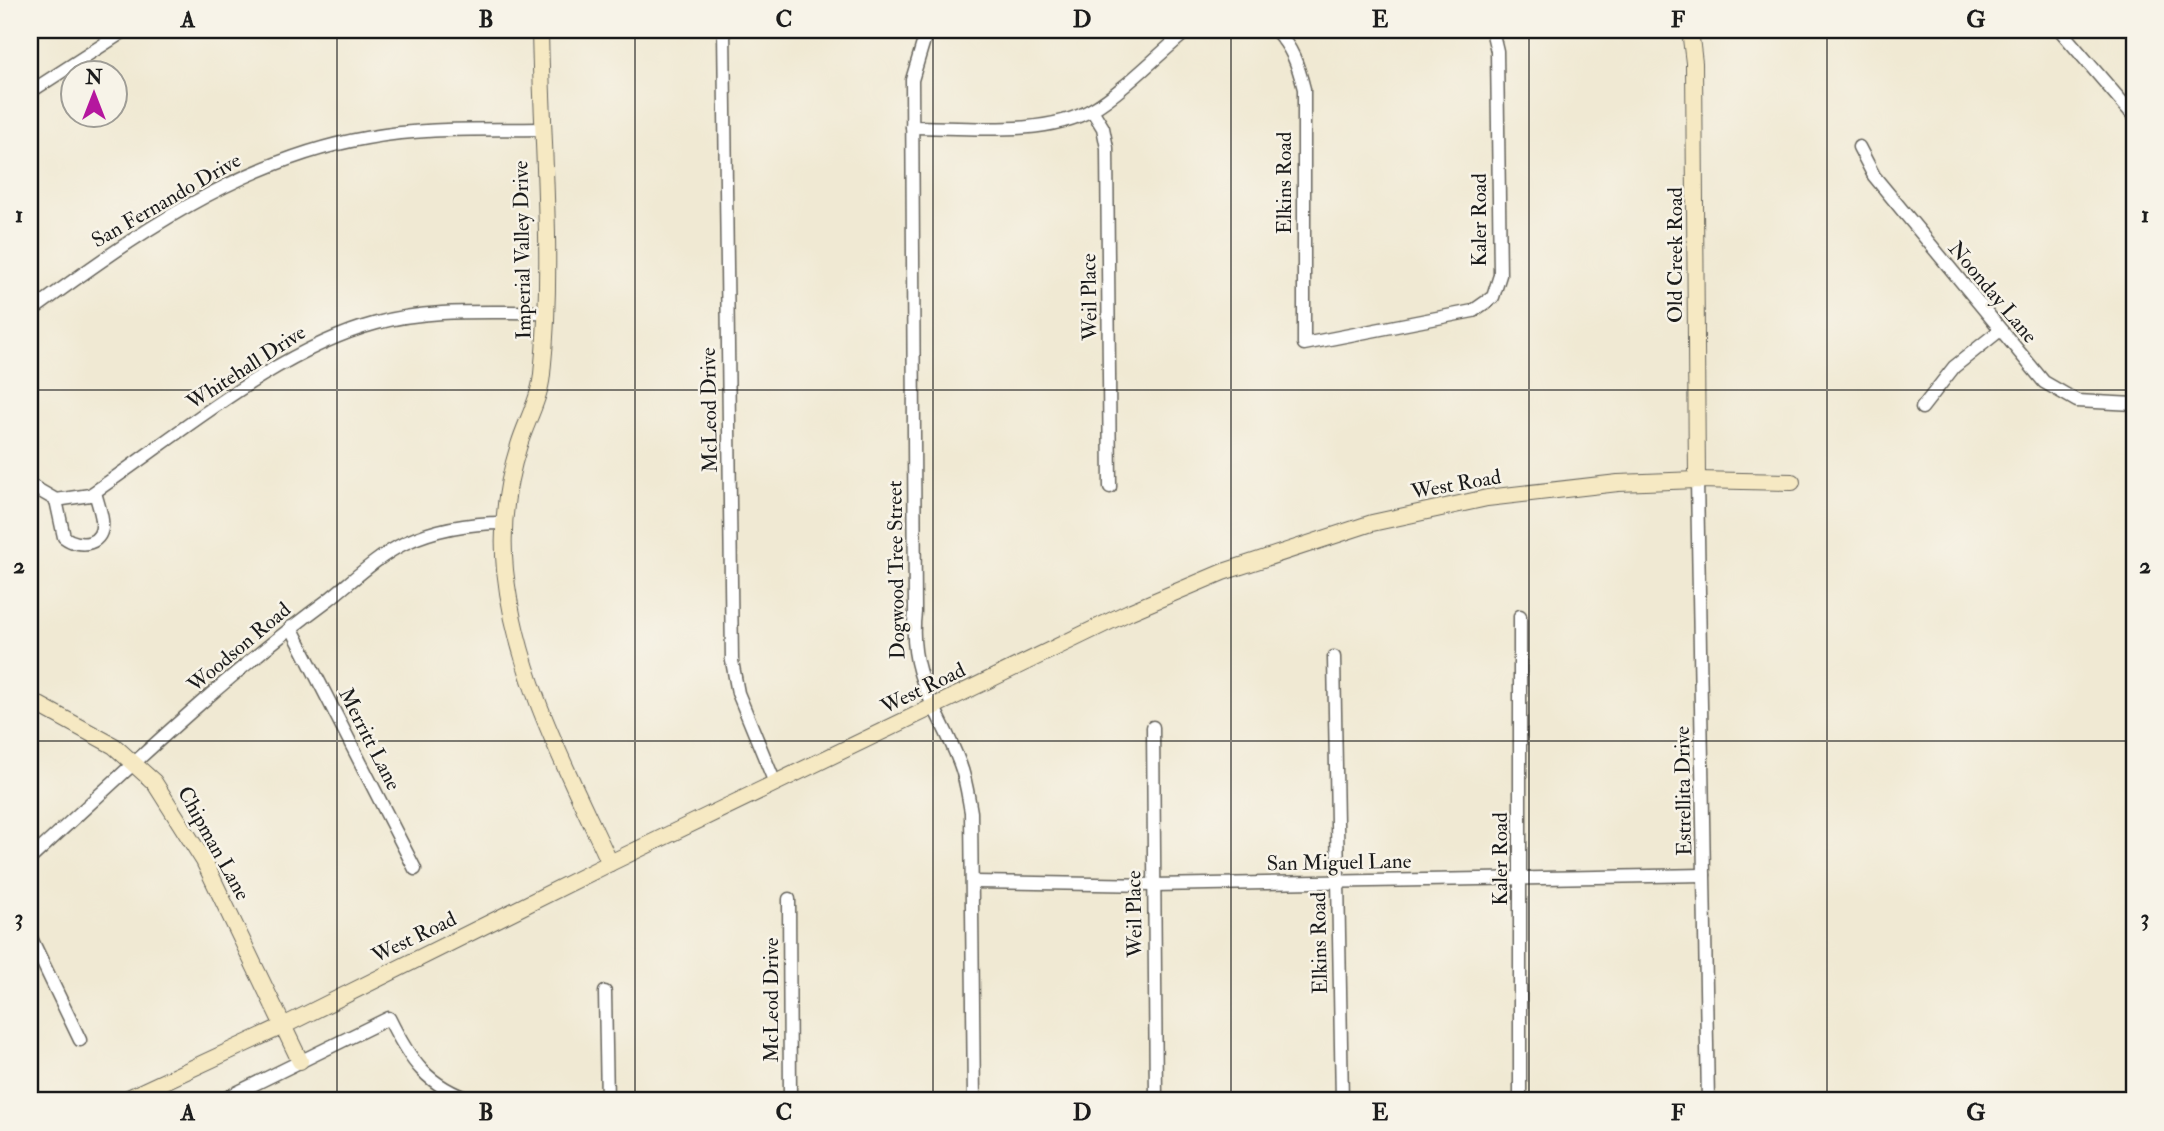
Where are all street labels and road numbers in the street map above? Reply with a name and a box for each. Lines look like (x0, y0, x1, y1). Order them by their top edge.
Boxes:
street label: Elkins Road (1271, 131, 1298, 234)
street label: San Fernando Drive (87, 147, 246, 254)
street label: Imperial Valley Drive (507, 160, 538, 340)
street label: Kaler Road (1466, 173, 1493, 267)
street label: Old Creek Road (1662, 186, 1689, 323)
street label: Noonday Lane (1942, 236, 2043, 349)
street label: Weil Place (1075, 253, 1104, 342)
street label: Whitehall Drive (181, 319, 311, 416)
street label: McLeod Drive (695, 347, 724, 473)
street label: West Road (1408, 463, 1504, 506)
street label: Dogwood Tree Street (881, 480, 912, 660)
street label: Woodson Road (181, 596, 297, 699)
street label: West Road (876, 656, 970, 721)
street label: Merritt Lane (332, 683, 407, 795)
street label: Estrellita Drive (1669, 726, 1698, 856)
street label: Chipman Lane (171, 782, 256, 905)
street label: Kaler Road (1487, 812, 1514, 906)
street label: San Miguel Lane (1266, 848, 1412, 877)
street label: Weil Place (1120, 870, 1149, 959)
street label: Elkins Road (1305, 891, 1334, 994)
street label: West Road (367, 905, 461, 970)
street label: McLeod Drive (758, 937, 785, 1063)

